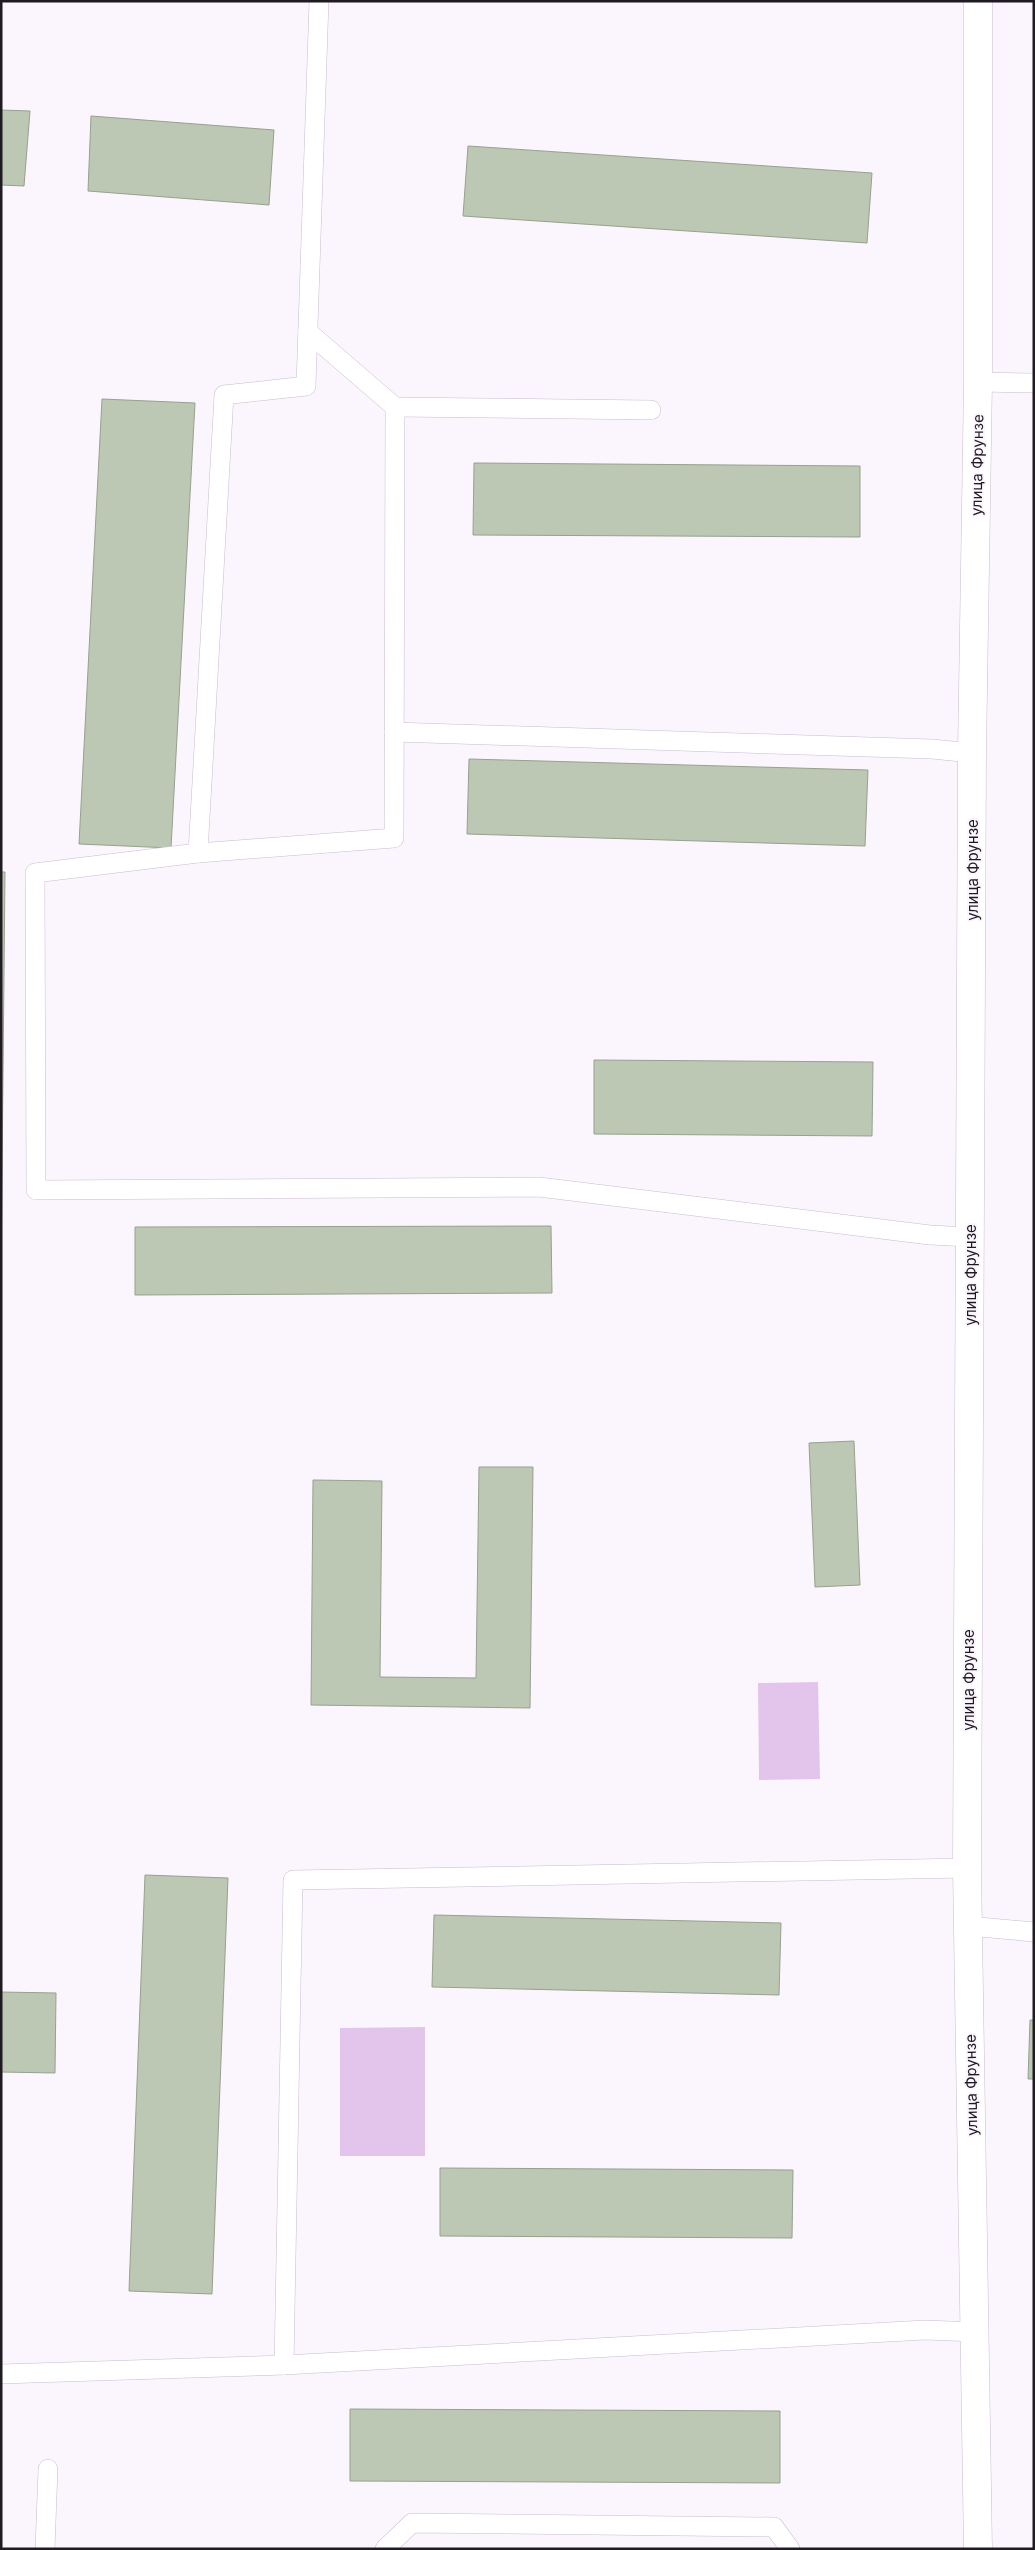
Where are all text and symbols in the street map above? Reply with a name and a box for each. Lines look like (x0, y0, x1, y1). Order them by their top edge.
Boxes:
street label: улица Фрунзе (967, 414, 987, 516)
street label: улица Фрунзе (963, 819, 982, 921)
street label: улица Фрунзе (961, 1224, 980, 1326)
street label: улица Фрунзе (959, 1629, 978, 1731)
street label: улица Фрунзе (961, 2034, 981, 2136)

